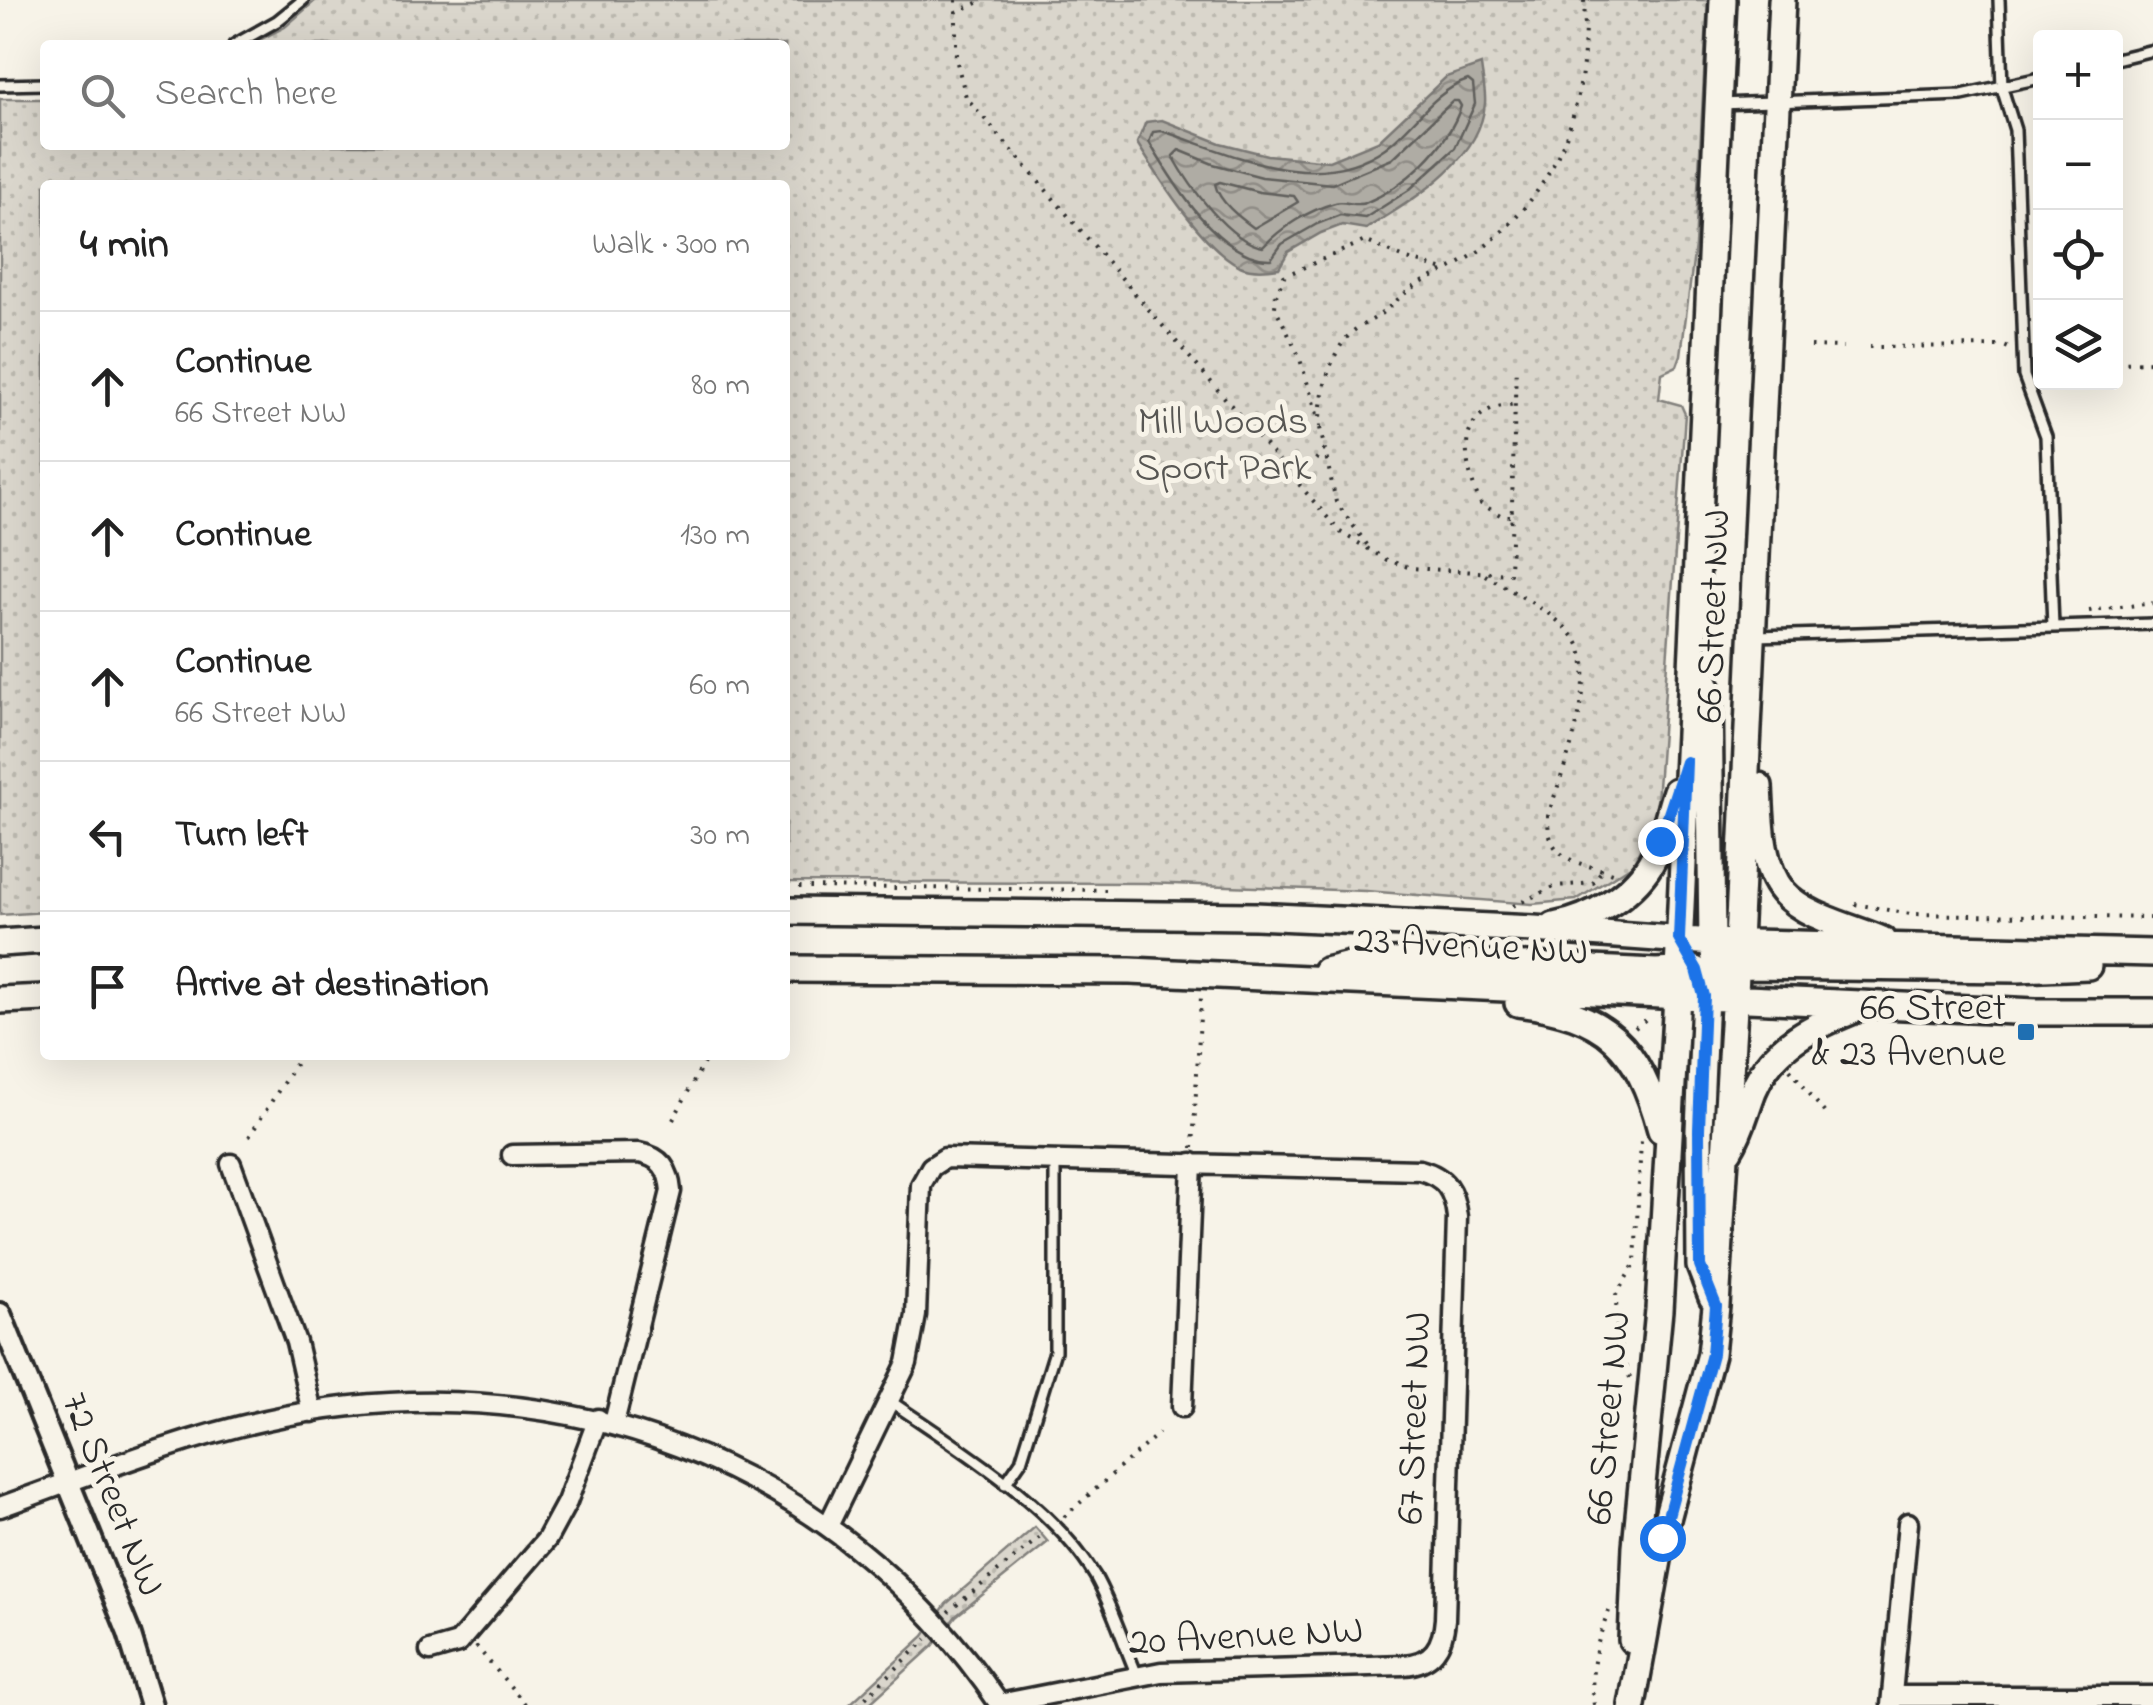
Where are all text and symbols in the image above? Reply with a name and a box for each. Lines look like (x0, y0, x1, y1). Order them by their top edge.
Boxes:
map controls (2033, 30, 2123, 390)
button: + (2033, 30, 2123, 120)
search box (40, 40, 790, 150)
text: Search here (155, 67, 337, 123)
icon: search (75, 68, 130, 123)
button: − (2033, 120, 2123, 210)
button: locate (2033, 210, 2123, 300)
text: 4 min (80, 215, 169, 276)
text: Walk · 300 m (592, 222, 750, 269)
button: layers (2033, 300, 2123, 390)
text: Continue (175, 335, 311, 391)
icon: ahead (80, 359, 135, 414)
text: 80 m (691, 363, 750, 410)
text: 66 Street NW (175, 391, 346, 438)
park label: Mill Woods Sport Park (1135, 394, 1312, 499)
text: Continue (175, 508, 311, 564)
street label: 66 Street NW (1682, 508, 1748, 724)
icon: ahead (80, 509, 135, 564)
text: 130 m (680, 513, 750, 560)
text: Continue (175, 635, 311, 691)
icon: ahead (80, 659, 135, 714)
text: 60 m (689, 663, 750, 710)
text: 66 Street NW (175, 691, 346, 738)
text: Turn left (175, 808, 308, 864)
icon: left (80, 809, 135, 864)
text: 30 m (690, 813, 750, 860)
route end (1638, 819, 1684, 865)
street label: 23 Avenue NW (1353, 912, 1589, 984)
text: Arrive at destination (175, 958, 489, 1014)
icon: arrive (80, 959, 135, 1014)
place label: 66 Street & 23 Avenue (1812, 980, 2006, 1085)
marker: 66 Street & 23 Avenue (2015, 1021, 2037, 1043)
street label: 66 Street NW (1571, 1309, 1649, 1527)
street label: 67 Street NW (1383, 1311, 1449, 1525)
street label: 72 Street NW (43, 1384, 179, 1606)
route start (1640, 1516, 1686, 1562)
street label: 20 Avenue NW (1127, 1602, 1365, 1674)

